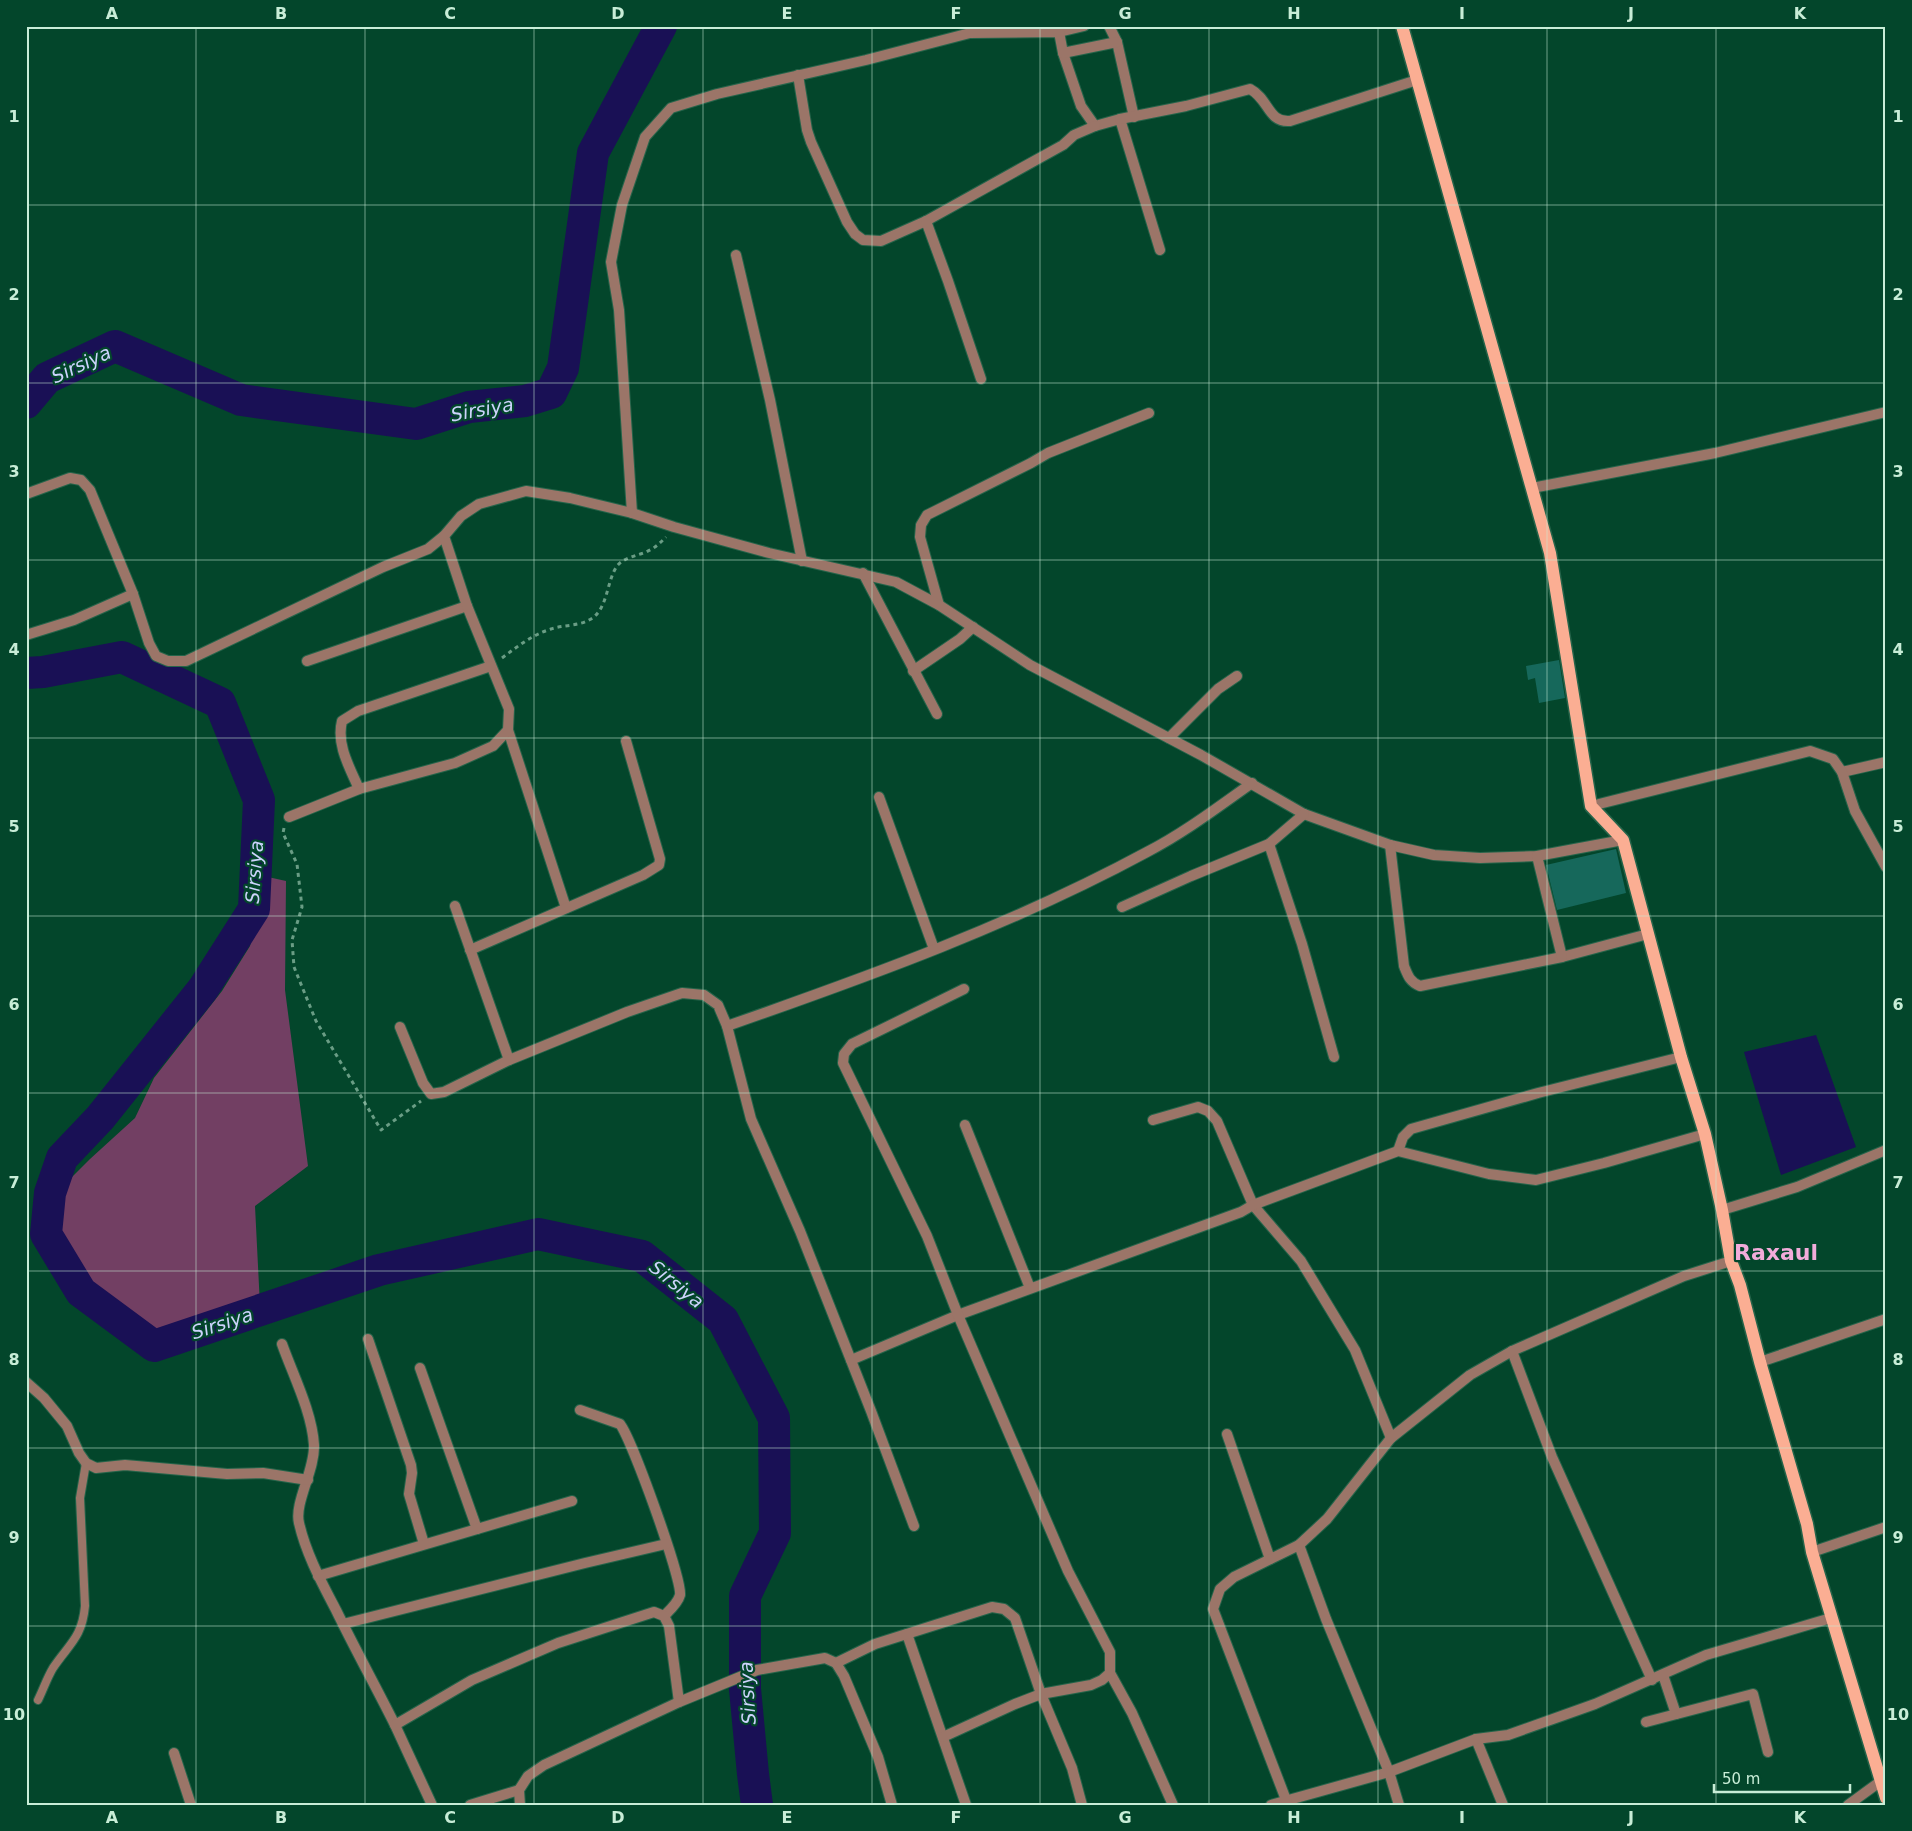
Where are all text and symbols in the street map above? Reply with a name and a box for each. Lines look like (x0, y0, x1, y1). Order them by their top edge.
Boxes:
text: A (106, 4, 119, 23)
text: B (275, 4, 287, 23)
text: C (444, 4, 456, 23)
text: D (611, 4, 625, 23)
text: E (782, 4, 792, 23)
text: F (951, 4, 961, 23)
text: G (1118, 4, 1132, 23)
text: H (1287, 4, 1301, 23)
text: I (1459, 4, 1465, 23)
text: J (1627, 4, 1634, 23)
text: K (1794, 4, 1807, 23)
text: 1 (8, 107, 20, 126)
text: 1 (1892, 107, 1904, 126)
text: 2 (8, 285, 20, 304)
text: 2 (1892, 285, 1904, 304)
water label: Sirsiya (48, 341, 114, 387)
water label: Sirsiya (449, 393, 515, 425)
text: 3 (8, 462, 20, 481)
text: 3 (1892, 462, 1904, 481)
text: 4 (8, 640, 20, 659)
text: 4 (1892, 640, 1904, 659)
text: 5 (8, 817, 20, 836)
text: 5 (1892, 817, 1904, 836)
water label: Sirsiya (241, 840, 267, 904)
text: 6 (8, 995, 20, 1014)
text: 6 (1892, 995, 1904, 1014)
text: 7 (8, 1173, 20, 1192)
text: 7 (1892, 1173, 1904, 1192)
district label: Raxaul (1734, 1240, 1818, 1265)
water label: Sirsiya (646, 1256, 708, 1312)
water label: Sirsiya (189, 1303, 255, 1343)
text: 8 (8, 1350, 20, 1369)
text: 8 (1892, 1350, 1904, 1369)
text: 9 (8, 1528, 20, 1547)
text: 9 (1892, 1528, 1904, 1547)
water label: Sirsiya (734, 1661, 760, 1725)
text: 10 (3, 1705, 25, 1724)
text: 10 (1887, 1705, 1909, 1724)
scale bar (1714, 1761, 1851, 1793)
text: 50 m (1722, 1770, 1760, 1788)
text: A (106, 1808, 119, 1827)
text: B (275, 1808, 287, 1827)
text: C (444, 1808, 456, 1827)
text: D (611, 1808, 625, 1827)
text: E (782, 1808, 792, 1827)
text: F (951, 1808, 961, 1827)
text: G (1118, 1808, 1132, 1827)
text: H (1287, 1808, 1301, 1827)
text: I (1459, 1808, 1465, 1827)
text: J (1627, 1808, 1634, 1827)
text: K (1794, 1808, 1807, 1827)

